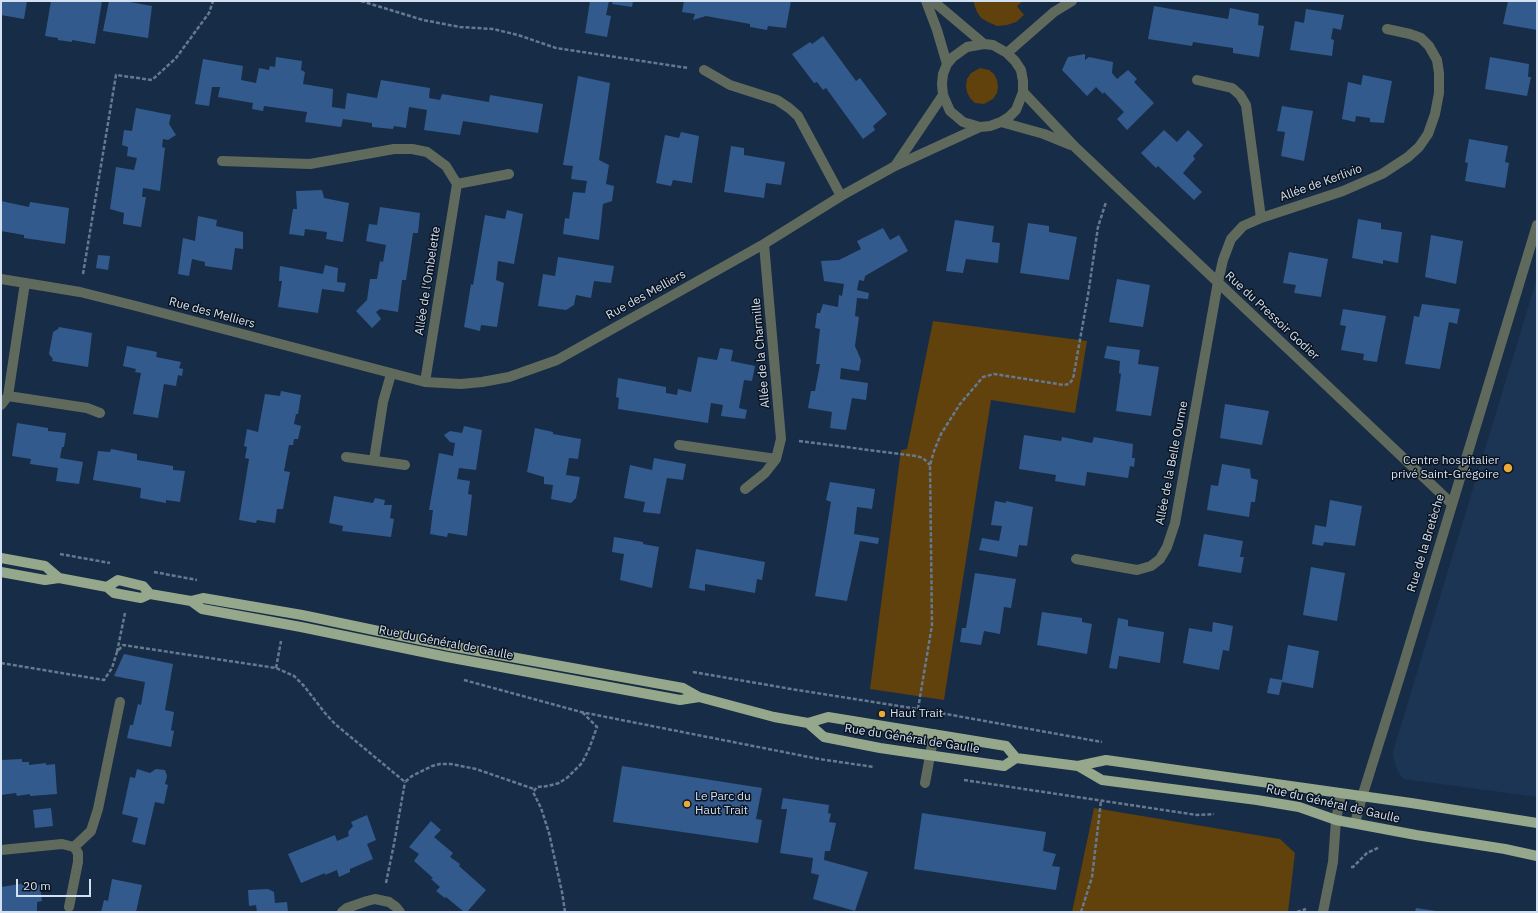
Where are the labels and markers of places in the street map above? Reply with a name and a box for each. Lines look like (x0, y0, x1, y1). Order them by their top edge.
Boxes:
place label: Centre hospitalier privé Saint-Grégoire (1391, 454, 1499, 482)
marker: Centre hospitalier privé Saint-Grégoire (1502, 462, 1514, 474)
place label: Haut Trait (890, 707, 943, 721)
marker: Haut Trait (877, 709, 887, 719)
place label: Le Parc du Haut Trait (695, 790, 751, 818)
marker: Le Parc du Haut Trait (682, 799, 692, 809)

